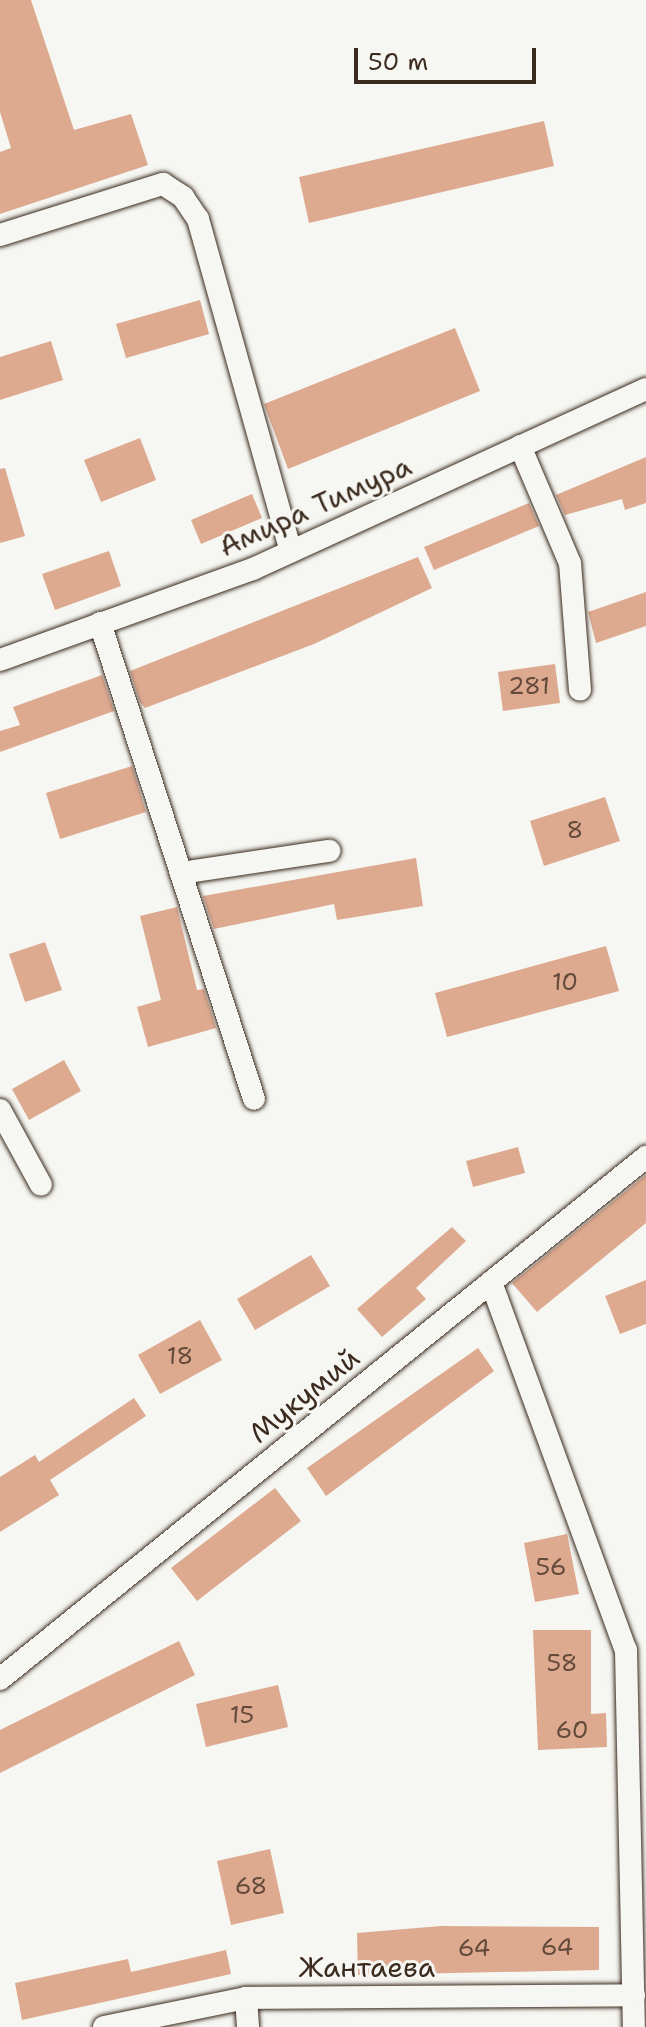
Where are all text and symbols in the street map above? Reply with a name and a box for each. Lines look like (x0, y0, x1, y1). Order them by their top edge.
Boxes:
scale bar (358, 32, 540, 82)
text: 50 m (368, 46, 428, 78)
street label: Амира Тимура (214, 449, 416, 563)
house number: 281 (508, 673, 550, 701)
house number: 8 (567, 817, 583, 845)
house number: 10 (552, 969, 578, 997)
street label: Мукумий (242, 1340, 366, 1450)
house number: 18 (167, 1343, 193, 1371)
house number: 56 (535, 1554, 567, 1582)
house number: 58 (547, 1650, 577, 1678)
house number: 15 (230, 1702, 254, 1730)
house number: 60 (556, 1717, 588, 1745)
house number: 68 (235, 1873, 267, 1901)
house number: 64 (541, 1934, 573, 1962)
house number: 64 (458, 1935, 490, 1963)
street label: Жантаева (299, 1950, 435, 1984)

